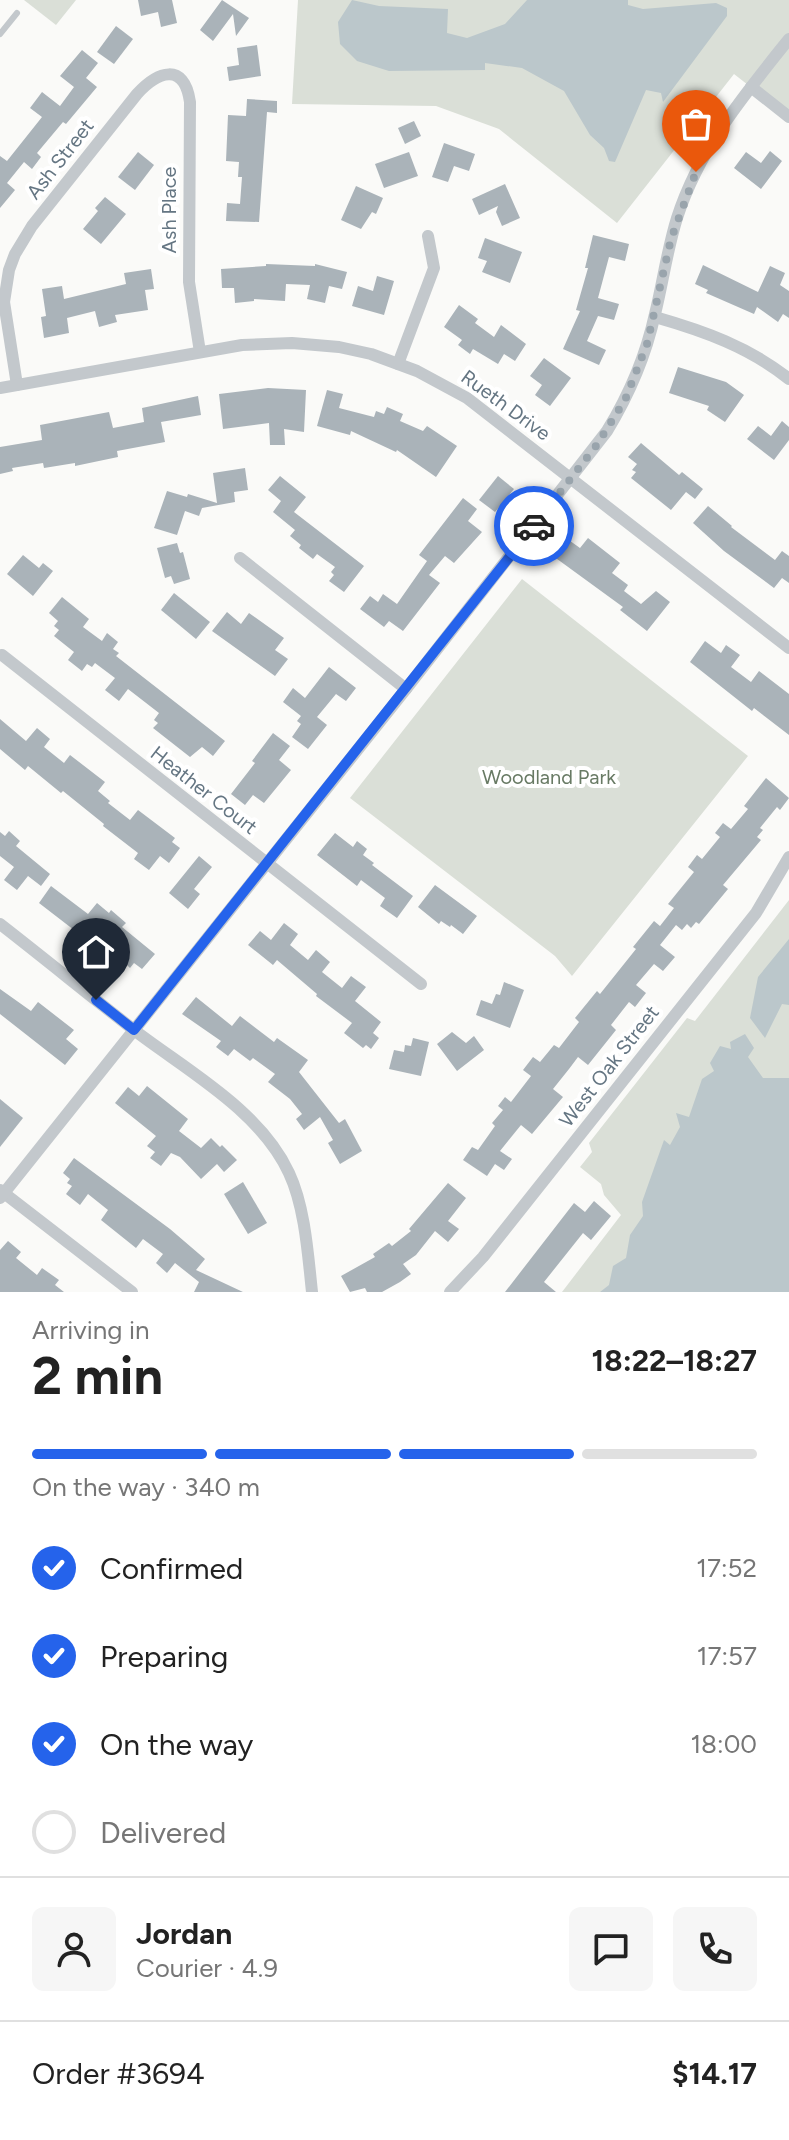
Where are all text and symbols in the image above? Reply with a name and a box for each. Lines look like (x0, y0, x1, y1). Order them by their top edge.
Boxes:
pin (662, 90, 730, 172)
icon: bag (674, 102, 718, 146)
street label: Ash Street (21, 114, 99, 204)
street label: Ash Place (157, 166, 181, 253)
street label: Rueth Drive (457, 365, 555, 445)
courier (494, 486, 574, 566)
icon: car (512, 504, 556, 548)
street label: Heather Court (146, 741, 262, 839)
park label: Woodland Park (482, 765, 616, 789)
pin (62, 918, 130, 1000)
icon: home (74, 930, 118, 974)
street label: West Oak Street (554, 1000, 664, 1132)
text: Arriving in (32, 1314, 150, 1346)
text: 18:22–18:27 (592, 1342, 757, 1379)
text: 2 min (32, 1345, 163, 1407)
text: On the way · 340 m (32, 1471, 260, 1503)
icon: check (32, 1546, 76, 1590)
text: Confirmed (100, 1550, 243, 1587)
text: 17:52 (696, 1552, 757, 1584)
icon: check (32, 1634, 76, 1678)
text: Preparing (100, 1638, 228, 1675)
text: 17:57 (697, 1640, 757, 1672)
icon: check (32, 1722, 76, 1766)
text: On the way (100, 1726, 253, 1763)
text: 18:00 (690, 1728, 757, 1760)
text: Delivered (100, 1814, 226, 1851)
button: person (32, 1907, 116, 1991)
button: chat (569, 1907, 653, 1991)
button: phone (673, 1907, 757, 1991)
text: Jordan (136, 1915, 232, 1952)
text: Courier · 4.9 (136, 1952, 278, 1984)
text: Order #3694 (32, 2055, 205, 2092)
text: $14.17 (672, 2055, 757, 2092)

